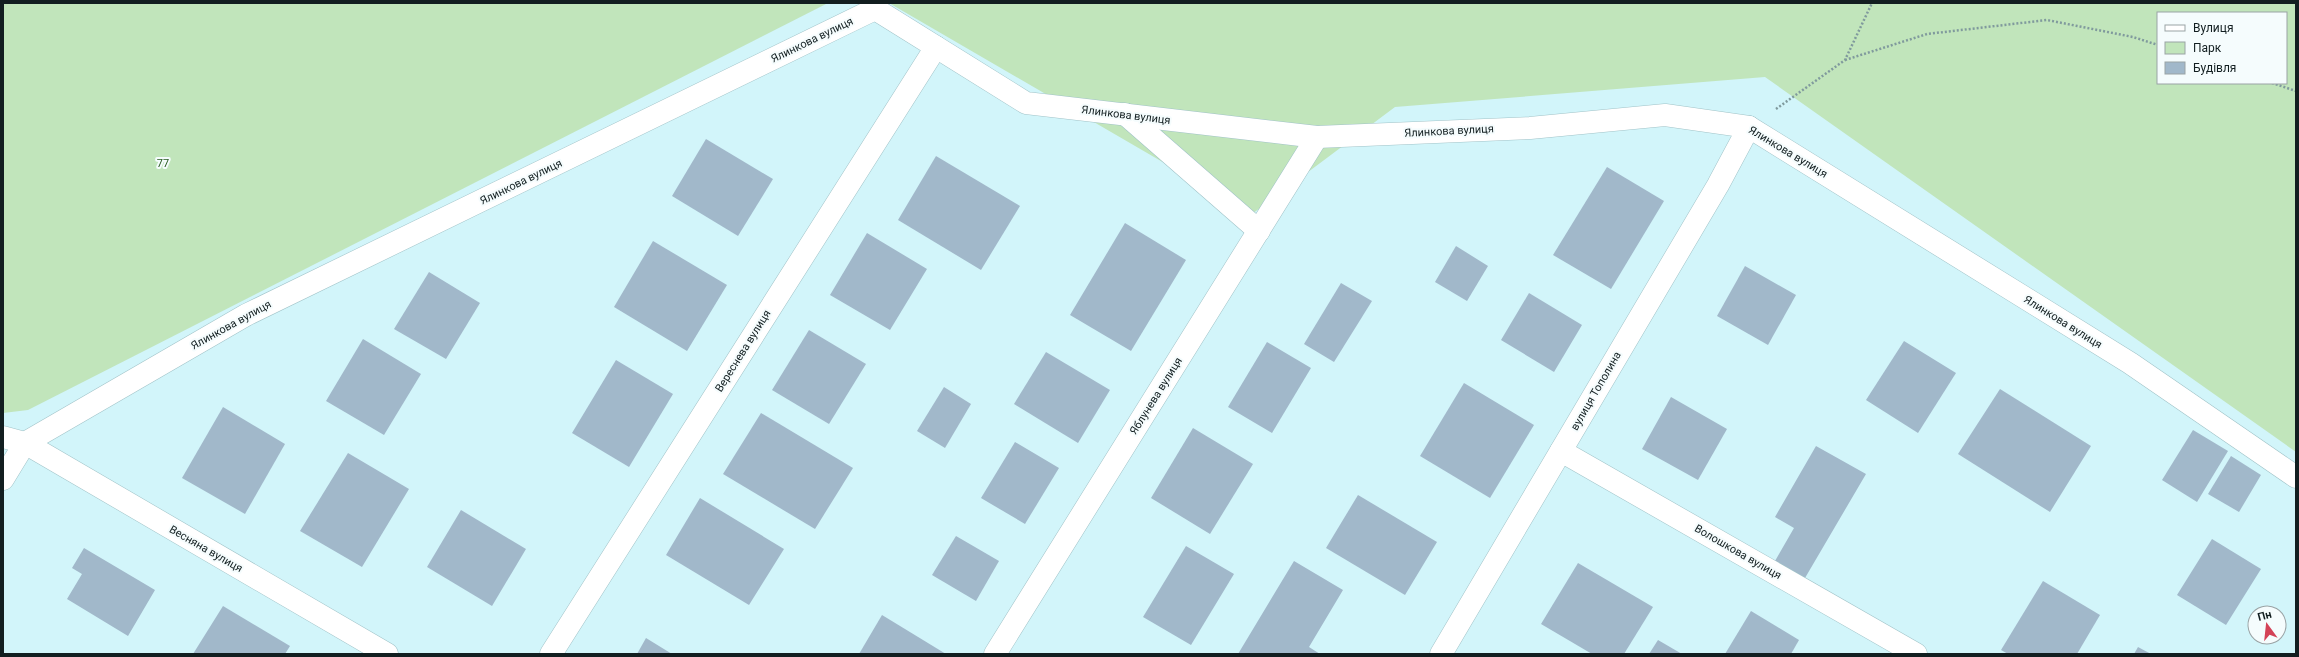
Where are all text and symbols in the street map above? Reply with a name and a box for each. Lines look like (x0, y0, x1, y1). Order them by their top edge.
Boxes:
legend (2157, 12, 2287, 84)
street label: Ялинкова вулиця (769, 14, 855, 66)
text: Вулиця (2193, 21, 2234, 35)
text: Парк (2193, 41, 2222, 55)
text: Будівля (2193, 61, 2236, 75)
street label: Ялинкова вулиця (1081, 103, 1171, 127)
street label: Ялинкова вулиця (1404, 122, 1494, 140)
street label: Ялинкова вулиця (1746, 123, 1830, 181)
street label: Ялинкова вулиця (478, 156, 564, 208)
park label: 77 (157, 157, 169, 170)
street label: Ялинкова вулиця (2022, 293, 2104, 351)
street label: Ялинкова вулиця (189, 298, 273, 352)
street label: Вереснева вулиця (713, 308, 773, 394)
street label: вулиця Тополина (1568, 349, 1624, 433)
street label: Яблунева вулиця (1127, 355, 1185, 437)
street label: Волошкова вулиця (1692, 522, 1784, 582)
street label: Весняна вулиця (167, 523, 245, 575)
north arrow (2247, 605, 2287, 645)
text: Пн (2256, 608, 2273, 624)

